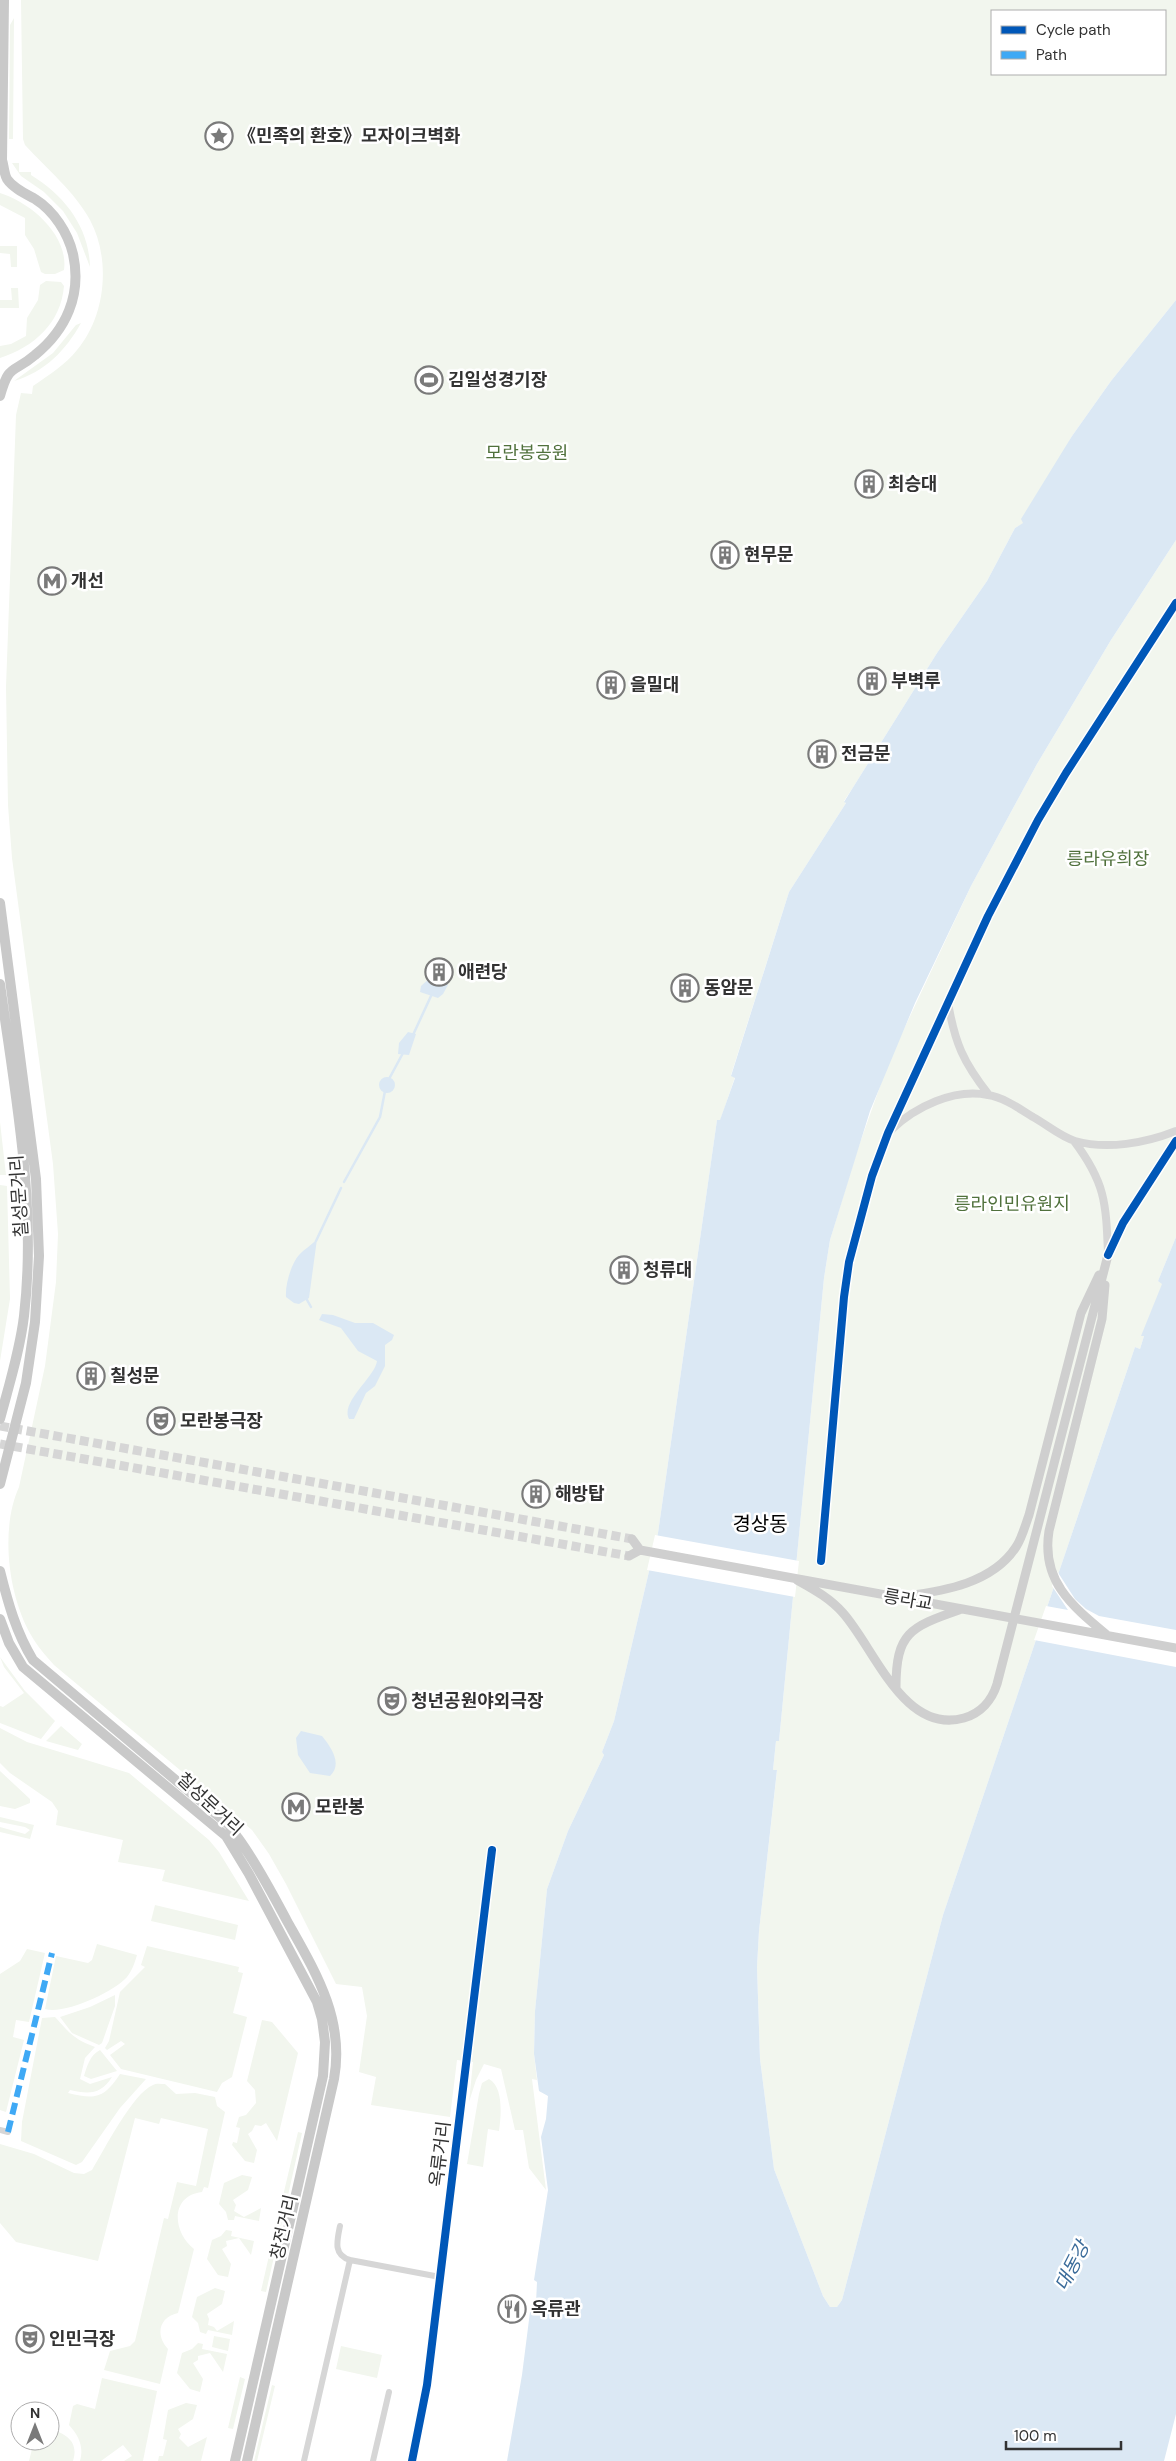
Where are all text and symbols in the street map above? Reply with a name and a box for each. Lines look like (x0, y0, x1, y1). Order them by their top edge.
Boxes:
legend (991, 10, 1166, 75)
text: Cycle path (1036, 20, 1111, 40)
text: Path (1036, 45, 1067, 65)
place icon: 《민족의 환호》모자이크벽화 (204, 121, 234, 151)
place label: 《민족의 환호》모자이크벽화 (238, 124, 461, 148)
sports icon: 김일성경기장 (414, 365, 444, 395)
place label: 김일성경기장 (448, 368, 548, 392)
park label: 모란봉공원 (486, 441, 568, 465)
building icon: 최승대 (854, 469, 884, 499)
place label: 최승대 (888, 472, 938, 496)
building icon: 현무문 (710, 540, 740, 570)
place label: 현무문 (744, 543, 794, 567)
metro station icon: 개선 (37, 566, 67, 596)
place label: 개선 (71, 569, 104, 593)
building icon: 부벽루 (857, 666, 887, 696)
place label: 부벽루 (891, 669, 941, 693)
building icon: 을밀대 (596, 670, 626, 700)
place label: 을밀대 (630, 673, 680, 697)
building icon: 전금문 (807, 739, 837, 769)
place label: 전금문 (841, 742, 891, 766)
park label: 릉라유희장 (1067, 847, 1149, 871)
building icon: 애련당 (424, 957, 454, 987)
place label: 애련당 (458, 960, 508, 984)
building icon: 동암문 (670, 973, 700, 1003)
place label: 동암문 (704, 976, 754, 1000)
street label: 칠성문거리 (4, 1154, 34, 1238)
park label: 릉라인민유원지 (954, 1192, 1070, 1216)
building icon: 청류대 (609, 1255, 639, 1285)
place label: 청류대 (643, 1258, 693, 1282)
building icon: 칠성문 (76, 1361, 106, 1391)
place label: 칠성문 (110, 1364, 160, 1388)
theatre icon: 모란봉극장 (146, 1406, 176, 1436)
place label: 모란봉극장 (180, 1409, 263, 1433)
building icon: 해방탑 (521, 1479, 551, 1509)
place label: 해방탑 (555, 1482, 605, 1506)
district label: 경상동 (732, 1511, 788, 1537)
street label: 릉라교 (881, 1584, 935, 1616)
theatre icon: 청년공원야외극장 (377, 1686, 407, 1716)
place label: 청년공원야외극장 (411, 1689, 544, 1713)
street label: 칠성문거리 (172, 1767, 248, 1841)
metro station icon: 모란봉 (281, 1792, 311, 1822)
place label: 모란봉 (315, 1795, 365, 1819)
street label: 옥류거리 (424, 2120, 456, 2188)
street label: 창전거리 (265, 2192, 303, 2262)
water label: 대동강 (1049, 2235, 1096, 2295)
restaurant icon: 옥류관 (497, 2294, 527, 2324)
place label: 옥류관 (531, 2297, 581, 2321)
theatre icon: 인민극장 (15, 2324, 45, 2354)
place label: 인민극장 (49, 2327, 116, 2351)
north arrow (10, 2401, 60, 2451)
text: N (30, 2404, 40, 2422)
scale bar (1006, 2418, 1121, 2450)
text: 100 m (1014, 2426, 1057, 2446)

